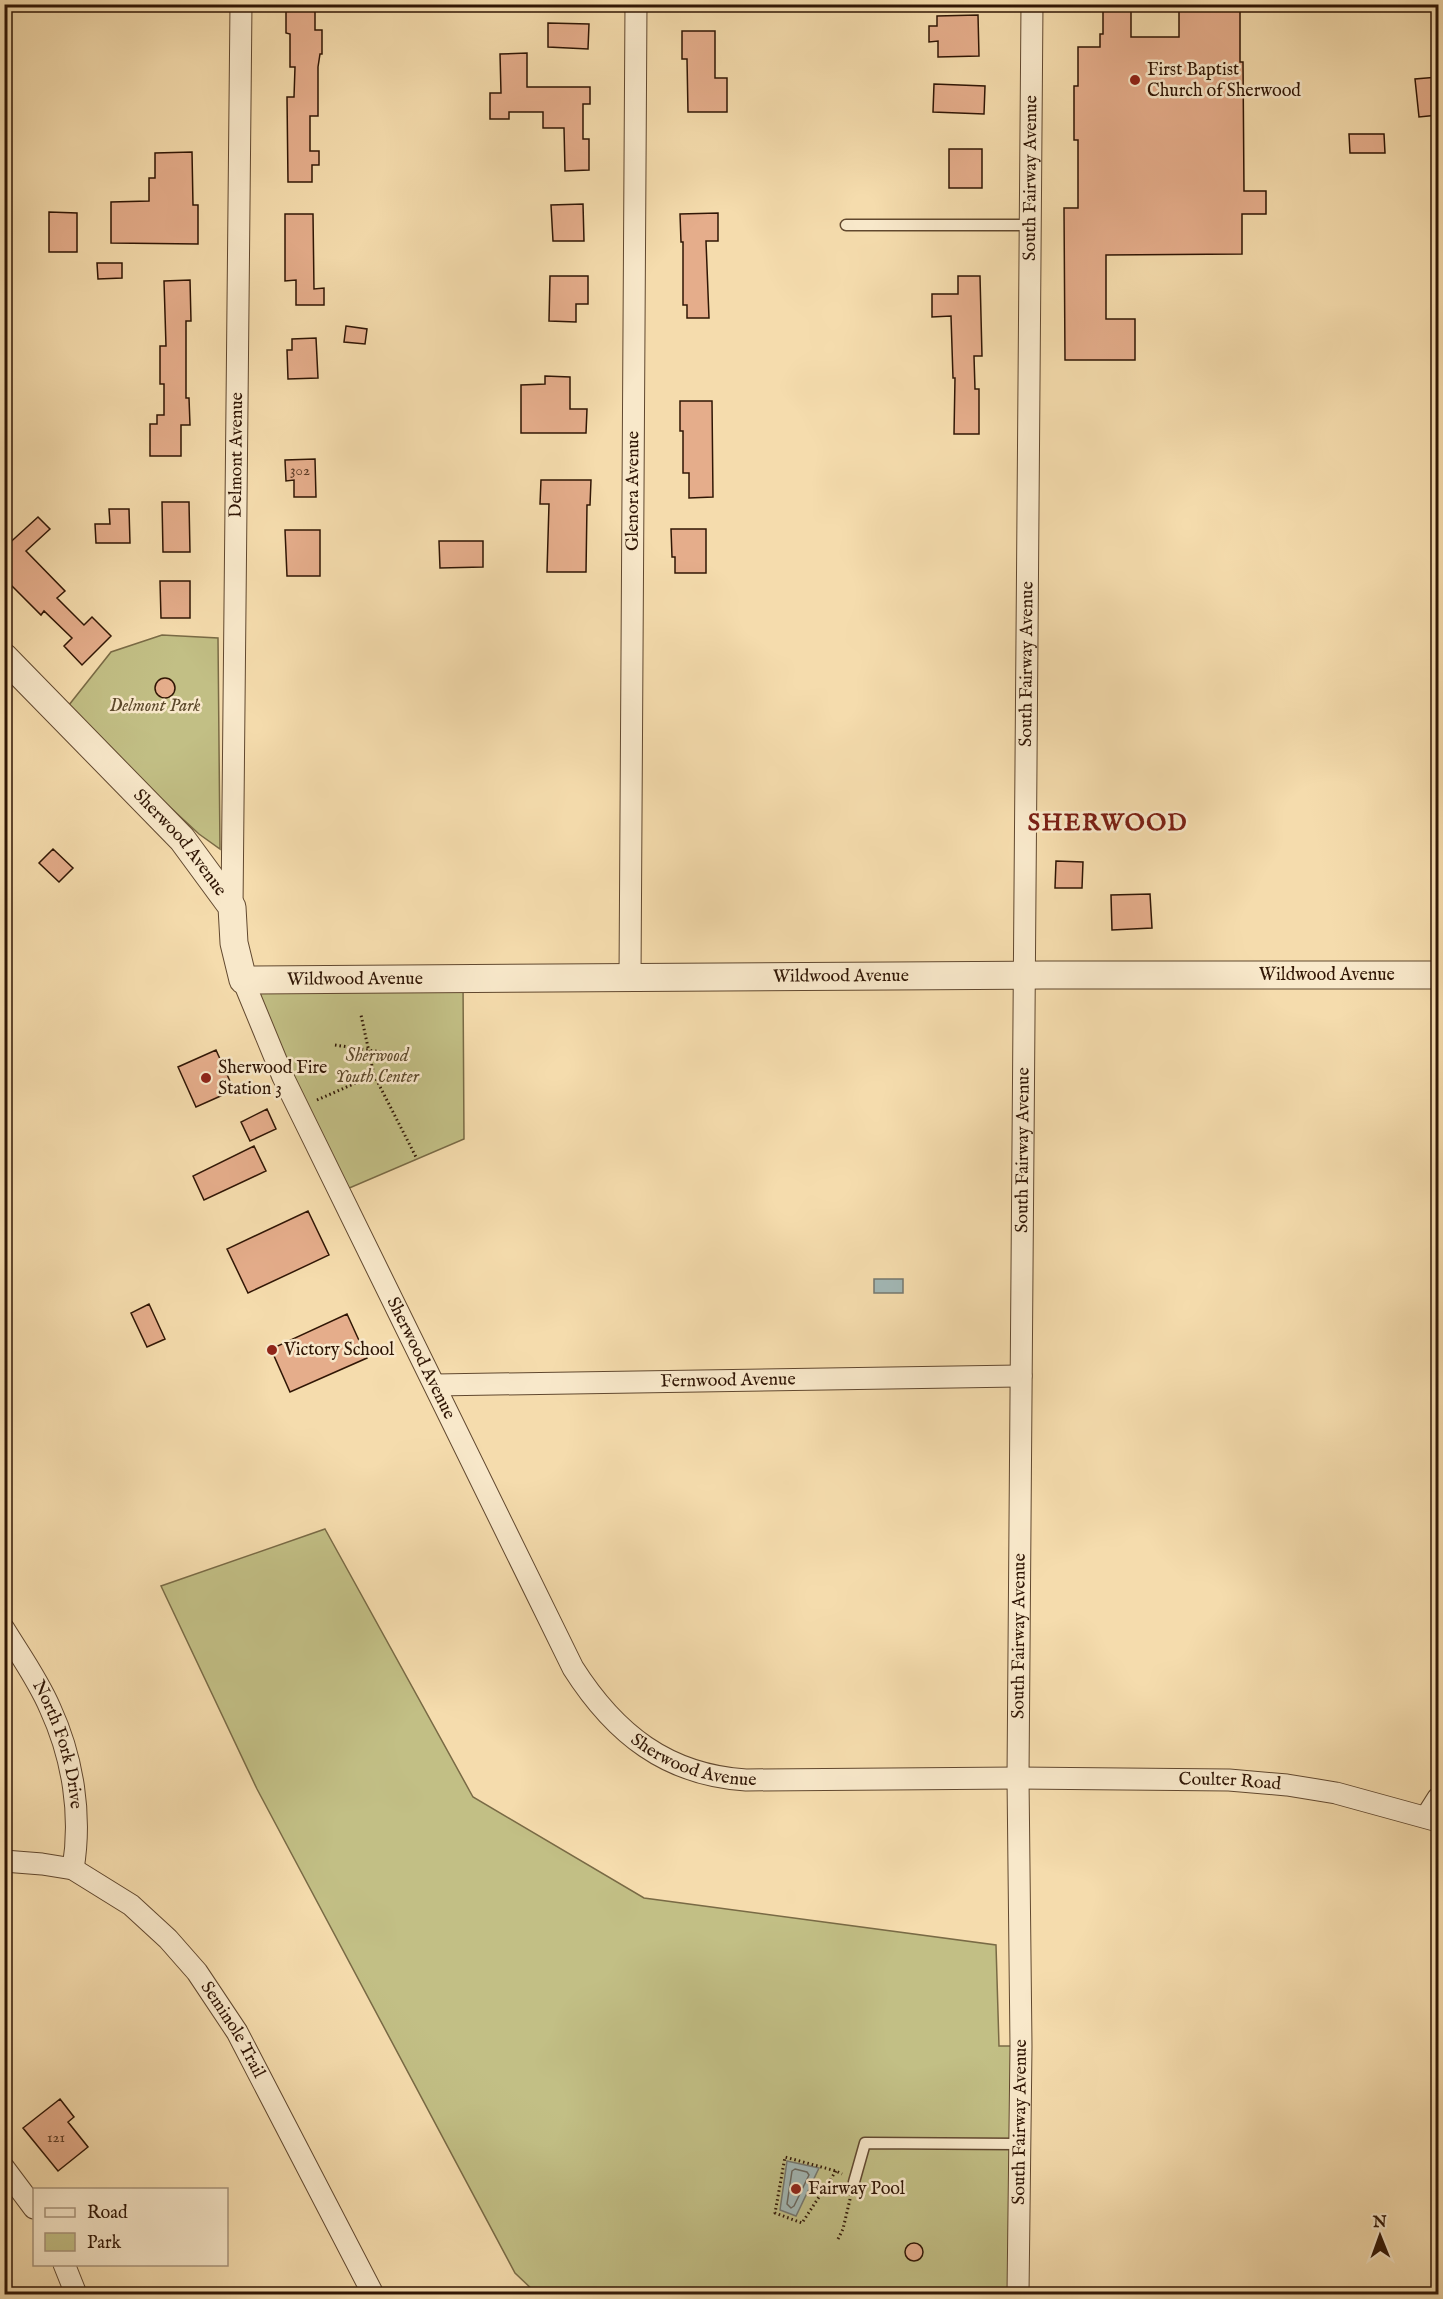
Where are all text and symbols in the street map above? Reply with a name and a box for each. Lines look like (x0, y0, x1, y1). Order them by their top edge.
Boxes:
place label: First Baptist Church of Sherwood (1147, 59, 1301, 103)
marker: First Baptist Church of Sherwood (1128, 73, 1142, 87)
street label: South Fairway Avenue (1018, 95, 1043, 261)
street label: Delmont Avenue (224, 392, 249, 518)
street label: Glenora Avenue (621, 431, 645, 551)
house number: 302 (290, 461, 310, 480)
street label: South Fairway Avenue (1015, 581, 1039, 747)
park label: Delmont Park (110, 695, 200, 718)
street label: Sherwood Avenue (128, 784, 232, 901)
district label: SHERWOOD (1028, 808, 1188, 839)
street label: Wildwood Avenue (773, 964, 909, 988)
street label: Wildwood Avenue (1259, 964, 1395, 987)
street label: Wildwood Avenue (287, 967, 423, 991)
park label: Sherwood Youth Center (335, 1045, 420, 1089)
place label: Sherwood Fire Station 3 (218, 1057, 327, 1101)
street label: South Fairway Avenue (1011, 1067, 1035, 1233)
marker: Sherwood Fire Station 3 (199, 1071, 213, 1085)
street label: Sherwood Avenue (381, 1293, 461, 1423)
place label: Victory School (283, 1339, 394, 1362)
marker: Victory School (265, 1343, 279, 1357)
street label: Fernwood Avenue (660, 1368, 796, 1393)
street label: South Fairway Avenue (1007, 1553, 1031, 1719)
street label: North Fork Drive (27, 1676, 87, 1810)
street label: Sherwood Avenue (626, 1728, 757, 1792)
street label: Coulter Road (1178, 1768, 1282, 1796)
street label: Seminole Trail (195, 1977, 270, 2082)
street label: South Fairway Avenue (1008, 2039, 1033, 2205)
house number: 121 (47, 2128, 65, 2147)
place label: Fairway Pool (808, 2178, 905, 2201)
marker: Fairway Pool (789, 2182, 803, 2196)
legend (33, 2188, 228, 2266)
text: Road (87, 2202, 128, 2225)
north arrow (1350, 2206, 1410, 2266)
text: N (1372, 2213, 1387, 2233)
text: Park (87, 2232, 122, 2255)

